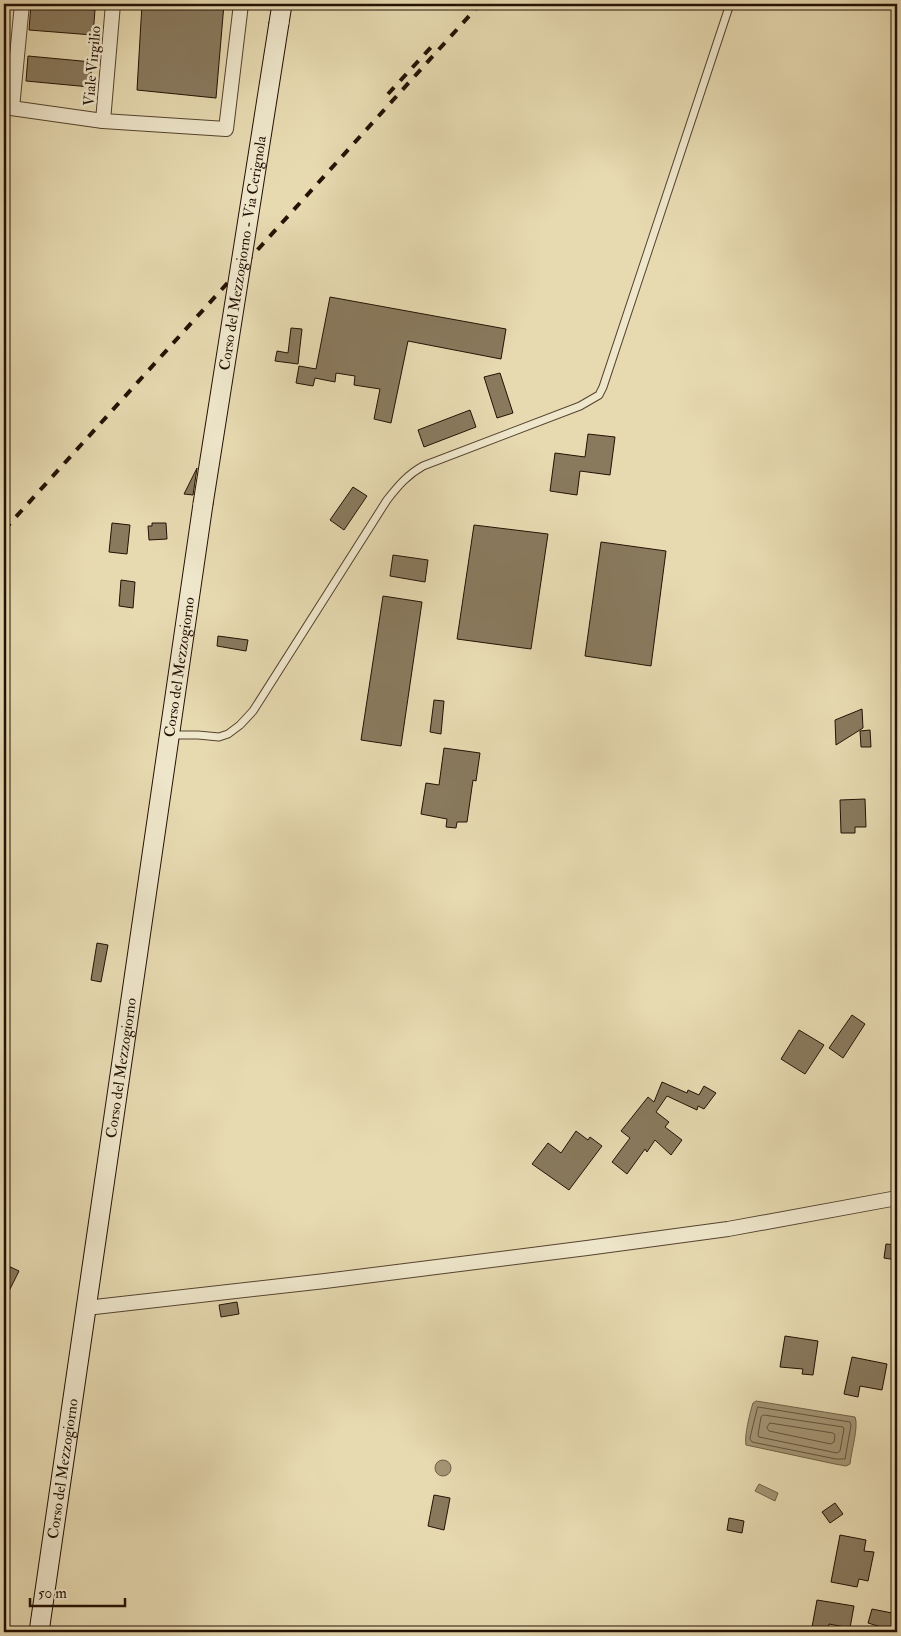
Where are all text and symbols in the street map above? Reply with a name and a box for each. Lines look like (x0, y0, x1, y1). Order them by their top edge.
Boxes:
street label: Viale Virgilio (80, 25, 105, 107)
street label: Corso del Mezzogiorno - Via Cerignola (215, 134, 271, 372)
street label: Corso del Mezzogiorno (160, 596, 199, 739)
street label: Corso del Mezzogiorno (102, 997, 141, 1139)
street label: Corso del Mezzogiorno (44, 1397, 83, 1540)
scale bar (30, 1576, 125, 1608)
text: 50 m (38, 1584, 67, 1603)

